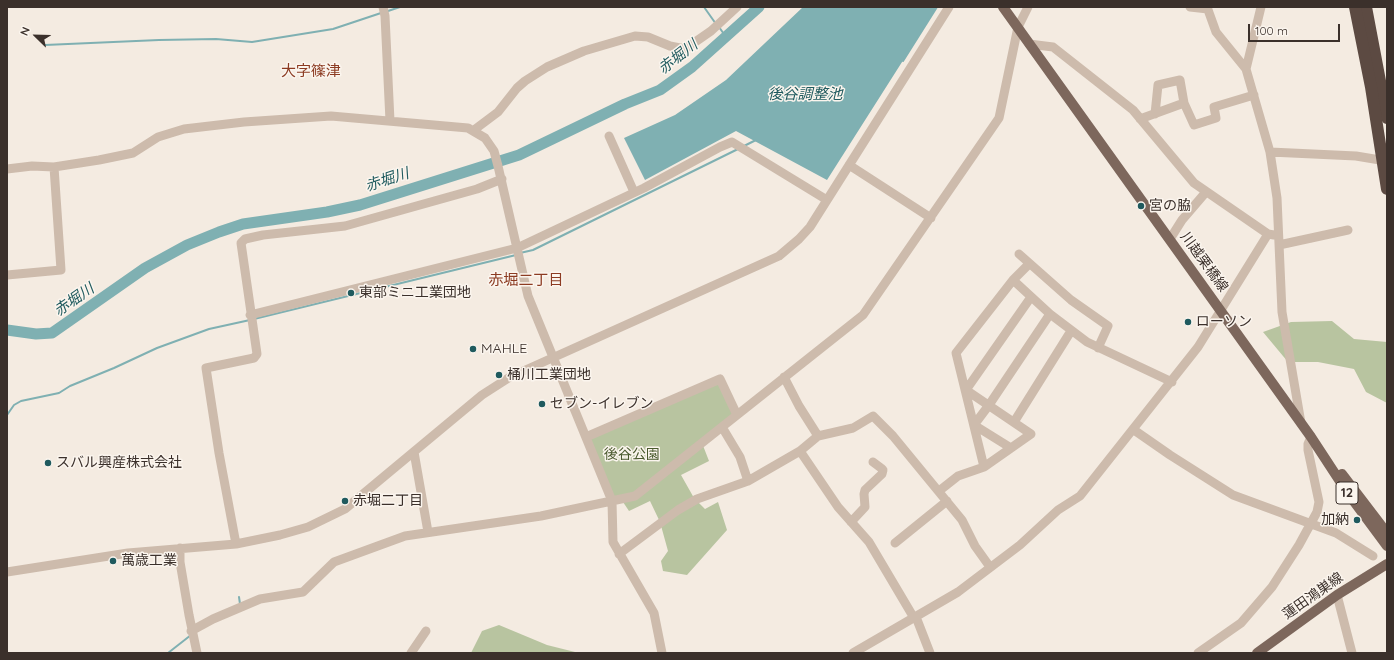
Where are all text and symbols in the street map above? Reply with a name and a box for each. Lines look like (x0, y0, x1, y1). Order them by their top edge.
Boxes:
north arrow (16, 16, 56, 56)
scale bar (1250, 16, 1342, 42)
text: 100 m (1255, 23, 1288, 38)
text: N (17, 25, 33, 38)
water label: 赤堀川 (655, 36, 701, 78)
district label: 大字篠津 (281, 62, 341, 80)
water label: 後谷調整池 (768, 85, 842, 103)
water label: 赤堀川 (363, 164, 411, 196)
place label: 宮の脇 (1149, 198, 1191, 214)
marker: 宮の脇 (1136, 201, 1146, 211)
street label: 川越栗橋線 (1177, 229, 1231, 295)
district label: 赤堀二丁目 (489, 271, 563, 289)
water label: 赤堀川 (50, 280, 98, 320)
place label: 東部ミニ工業団地 (359, 285, 471, 301)
marker: 東部ミニ工業団地 (346, 288, 356, 298)
place label: ローソン (1196, 314, 1252, 330)
marker: ローソン (1183, 317, 1193, 327)
place label: MAHLE (481, 341, 527, 357)
marker: MAHLE (468, 344, 478, 354)
place label: 桶川工業団地 (507, 367, 591, 383)
marker: 桶川工業団地 (494, 370, 504, 380)
place label: セブン-イレブン (550, 396, 653, 412)
marker: セブン-イレブン (537, 399, 547, 409)
park label: 後谷公園 (604, 447, 660, 463)
place label: スバル興産株式会社 (56, 455, 182, 471)
marker: スバル興産株式会社 (43, 458, 53, 468)
road number: 12 (1336, 482, 1358, 504)
place label: 赤堀二丁目 (353, 493, 423, 509)
marker: 赤堀二丁目 (340, 496, 350, 506)
place label: 加納 (1321, 512, 1349, 528)
marker: 加納 (1352, 515, 1362, 525)
place label: 萬歳工業 (121, 553, 177, 569)
marker: 萬歳工業 (108, 556, 118, 566)
street label: 蓮田鴻巣線 (1280, 569, 1346, 623)

